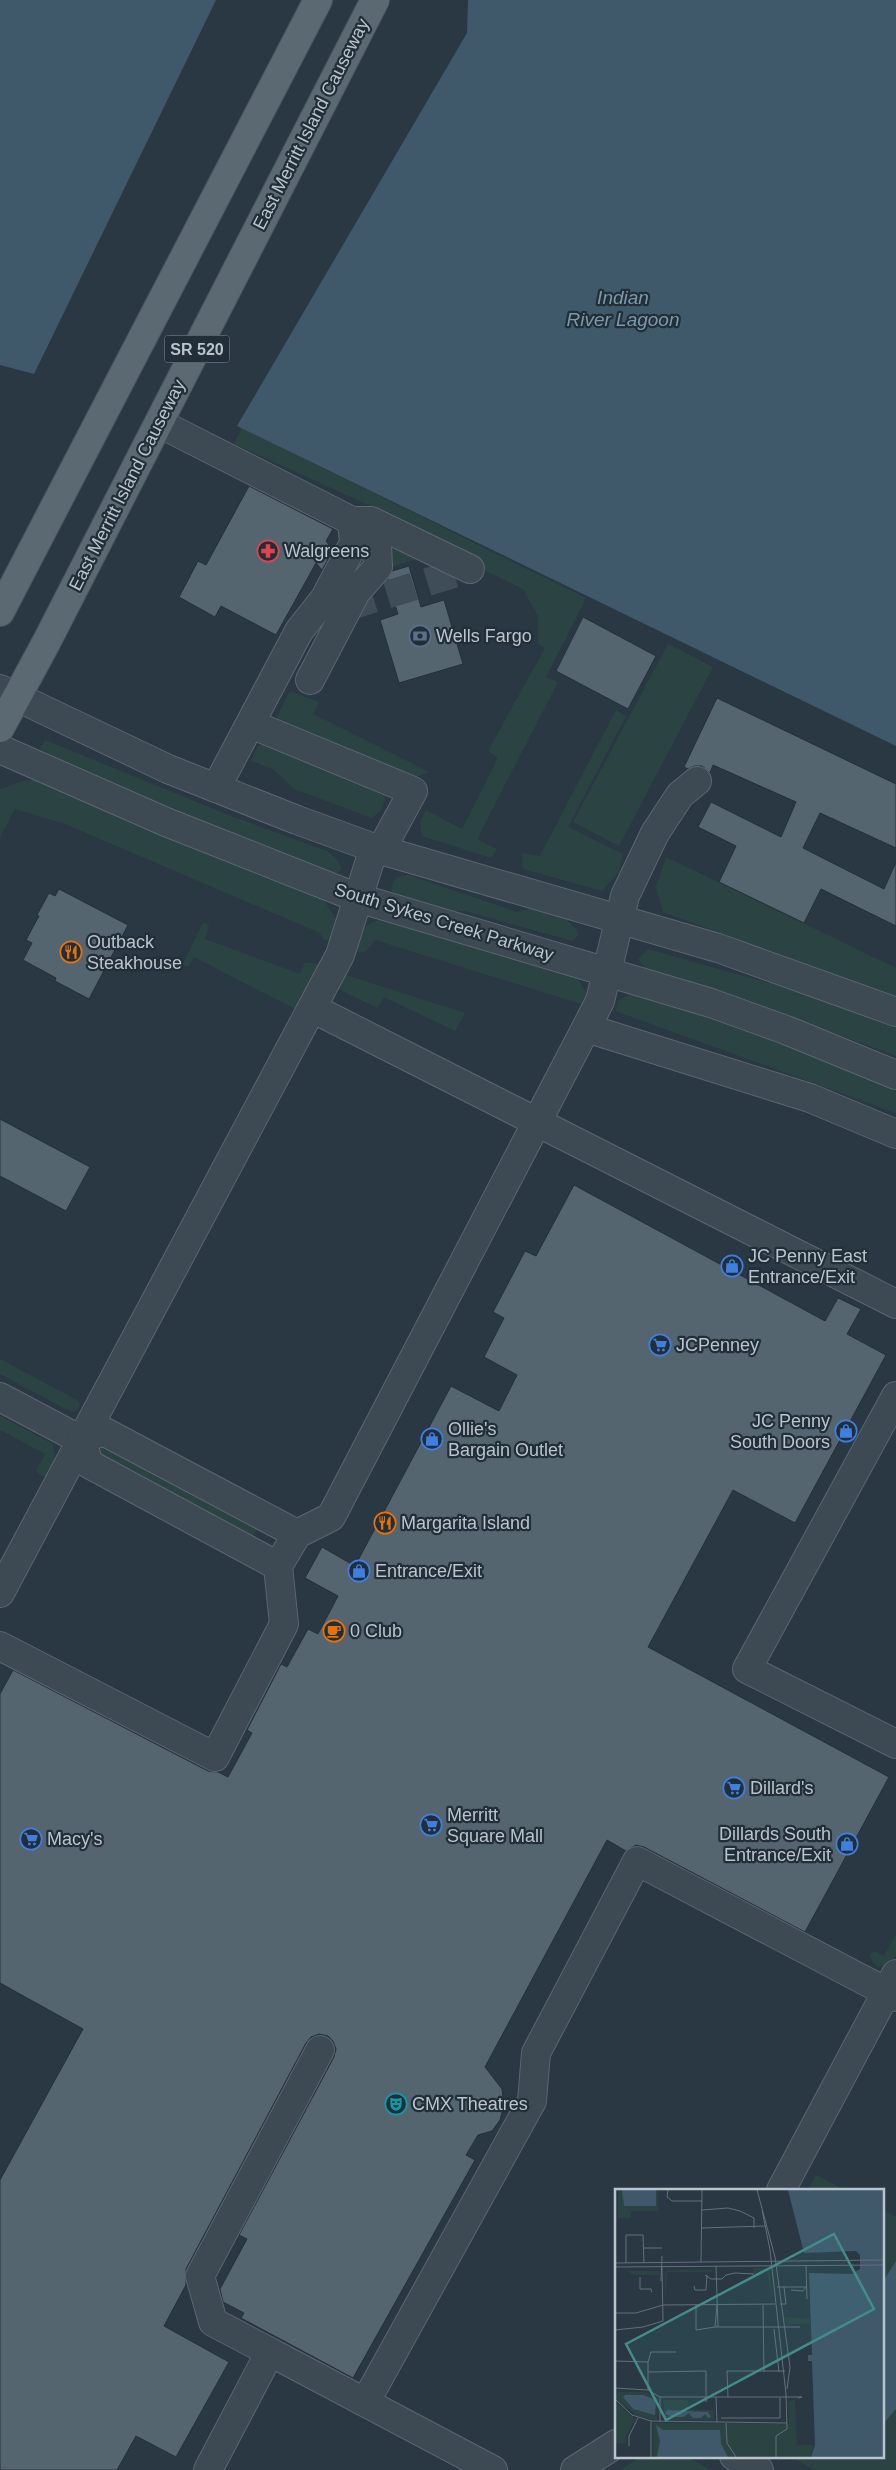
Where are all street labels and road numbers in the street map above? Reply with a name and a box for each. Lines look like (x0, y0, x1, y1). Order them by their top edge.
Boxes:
street label: East Merritt Island Causeway (249, 15, 373, 233)
road number: SR 520 (164, 336, 230, 362)
street label: East Merritt Island Causeway (65, 376, 189, 594)
street label: South Sykes Creek Parkway (332, 879, 556, 965)

